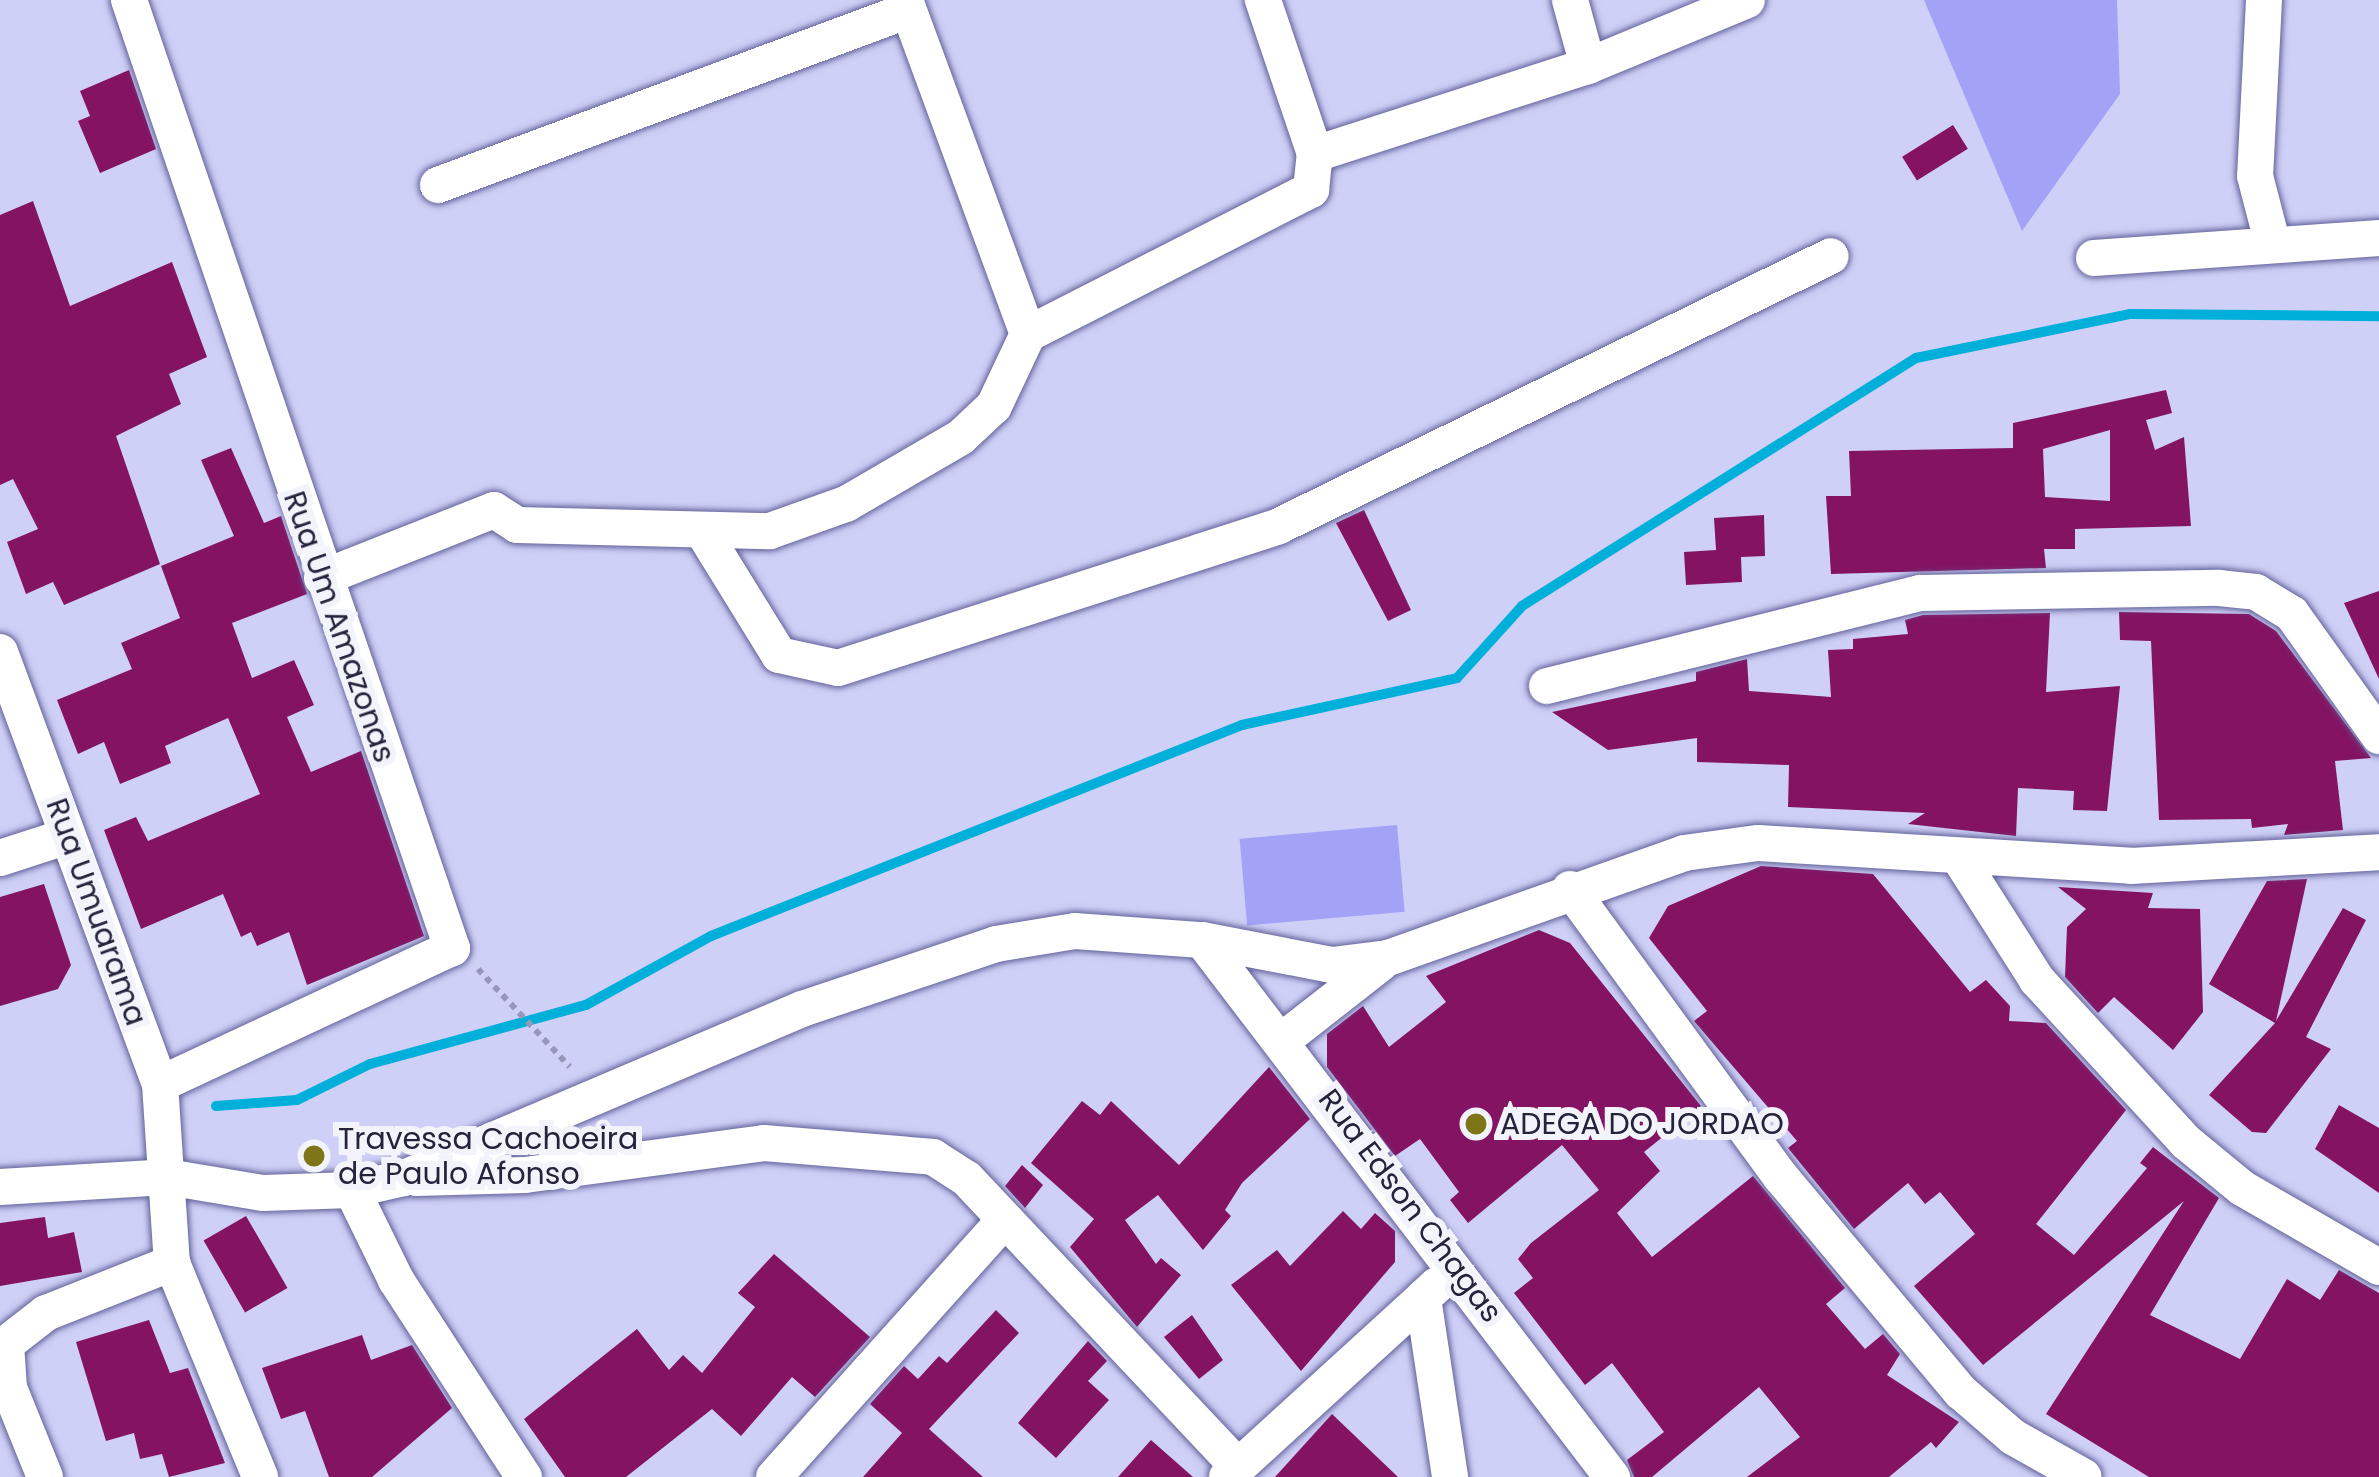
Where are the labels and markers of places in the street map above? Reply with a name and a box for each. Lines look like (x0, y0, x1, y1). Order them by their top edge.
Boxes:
place label: ADEGA DO JORDAO (1500, 1106, 1784, 1142)
marker: ADEGA DO JORDAO (1463, 1111, 1489, 1137)
place label: Travessa Cachoeira de Paulo Afonso (338, 1121, 638, 1192)
marker: Travessa Cachoeira de Paulo Afonso (301, 1143, 327, 1169)

